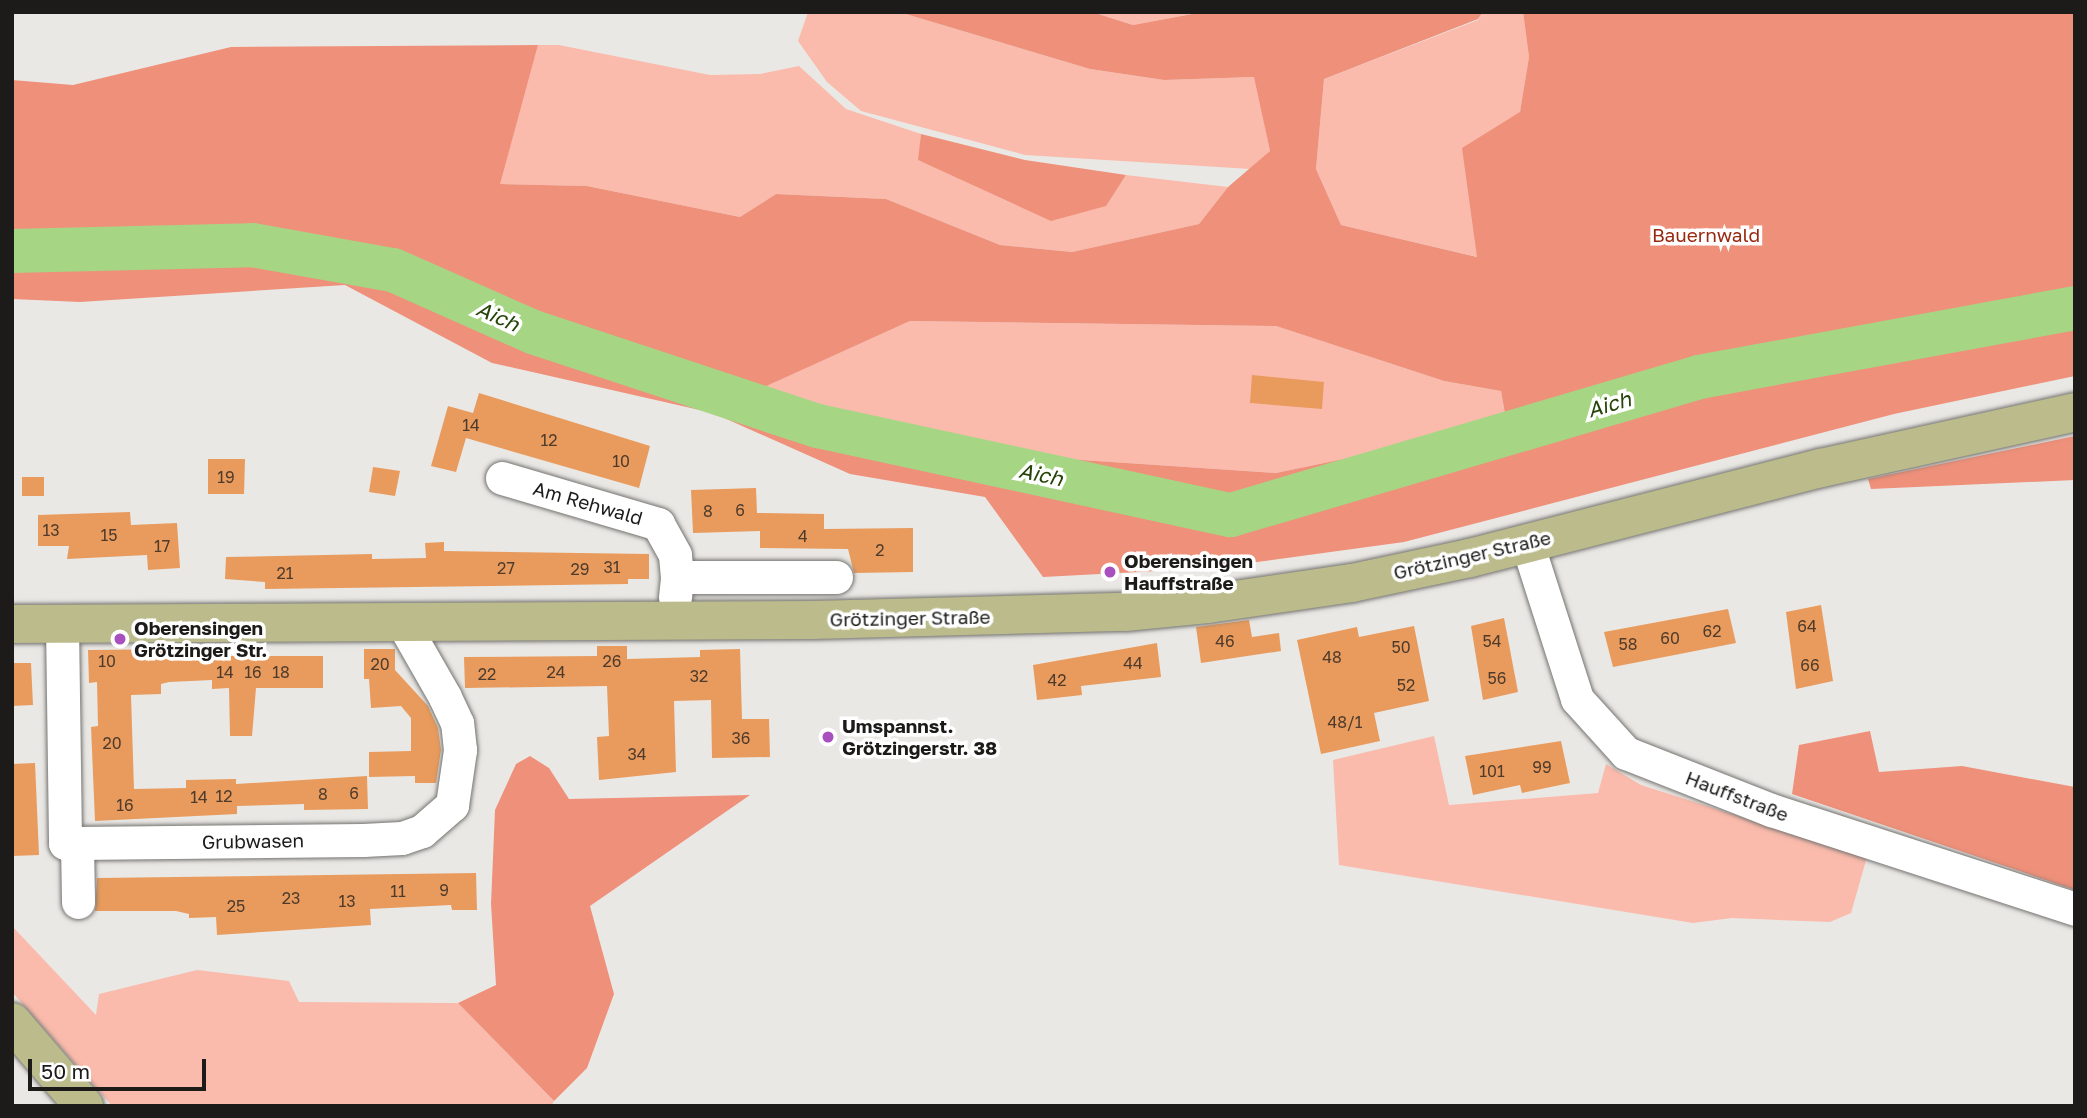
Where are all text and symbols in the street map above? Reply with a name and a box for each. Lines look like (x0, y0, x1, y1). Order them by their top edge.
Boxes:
park label: Bauernwald (1652, 224, 1760, 246)
water label: Aich (473, 296, 523, 336)
water label: Aich (1584, 386, 1634, 422)
house number: 14 (462, 415, 480, 435)
house number: 12 (540, 430, 558, 450)
house number: 10 (612, 451, 630, 471)
water label: Aich (1017, 457, 1065, 491)
house number: 19 (217, 467, 235, 487)
street label: Am Rehwald (531, 476, 645, 530)
house number: 6 (735, 500, 745, 520)
house number: 8 (703, 501, 713, 521)
house number: 13 (42, 520, 60, 540)
house number: 15 (100, 525, 118, 545)
house number: 4 (798, 526, 808, 546)
street label: Grötzinger Straße (1391, 526, 1553, 584)
house number: 17 (154, 536, 170, 556)
house number: 2 (875, 540, 885, 560)
place label: Oberensingen Hauffstraße (1124, 550, 1253, 594)
house number: 31 (603, 557, 621, 577)
house number: 27 (497, 558, 515, 578)
house number: 29 (571, 559, 589, 579)
house number: 21 (276, 563, 294, 583)
marker: Oberensingen Hauffstraße (1102, 564, 1118, 580)
street label: Grötzinger Straße (829, 605, 991, 631)
house number: 64 (1797, 616, 1817, 636)
place label: Oberensingen Grötzinger Str. (134, 617, 267, 661)
house number: 62 (1703, 621, 1721, 641)
house number: 60 (1660, 628, 1680, 648)
marker: Oberensingen Grötzinger Str. (112, 631, 128, 647)
house number: 46 (1215, 631, 1235, 651)
house number: 54 (1482, 631, 1502, 651)
house number: 58 (1618, 634, 1638, 654)
house number: 50 (1391, 637, 1411, 657)
house number: 48 (1322, 647, 1342, 667)
house number: 10 (98, 651, 116, 671)
house number: 26 (603, 651, 621, 671)
house number: 44 (1123, 653, 1143, 673)
house number: 20 (370, 654, 390, 674)
house number: 66 (1800, 655, 1820, 675)
house number: 14 (216, 662, 234, 682)
house number: 16 (244, 662, 262, 682)
house number: 18 (272, 662, 290, 682)
house number: 24 (546, 662, 566, 682)
house number: 22 (478, 664, 496, 684)
house number: 32 (690, 666, 708, 686)
house number: 56 (1488, 668, 1506, 688)
house number: 42 (1047, 670, 1067, 690)
house number: 52 (1397, 675, 1415, 695)
house number: 48/1 (1328, 712, 1362, 732)
place label: Umspannst. Grötzingerstr. 38 (842, 715, 997, 759)
house number: 36 (731, 728, 751, 748)
marker: Umspannst. Grötzingerstr. 38 (820, 729, 836, 745)
house number: 20 (102, 733, 122, 753)
house number: 34 (627, 744, 647, 764)
house number: 99 (1532, 757, 1552, 777)
house number: 101 (1479, 761, 1505, 781)
street label: Hauffstraße (1682, 766, 1792, 826)
house number: 6 (349, 783, 359, 803)
house number: 8 (318, 784, 328, 804)
house number: 12 (215, 786, 233, 806)
house number: 14 (190, 787, 208, 807)
house number: 16 (116, 795, 134, 815)
street label: Grubwasen (202, 829, 304, 853)
house number: 9 (439, 880, 449, 900)
house number: 11 (390, 881, 406, 901)
house number: 23 (282, 888, 300, 908)
house number: 13 (338, 891, 356, 911)
house number: 25 (227, 896, 245, 916)
scale bar (32, 1044, 210, 1088)
text: 50 m (41, 1058, 90, 1084)

